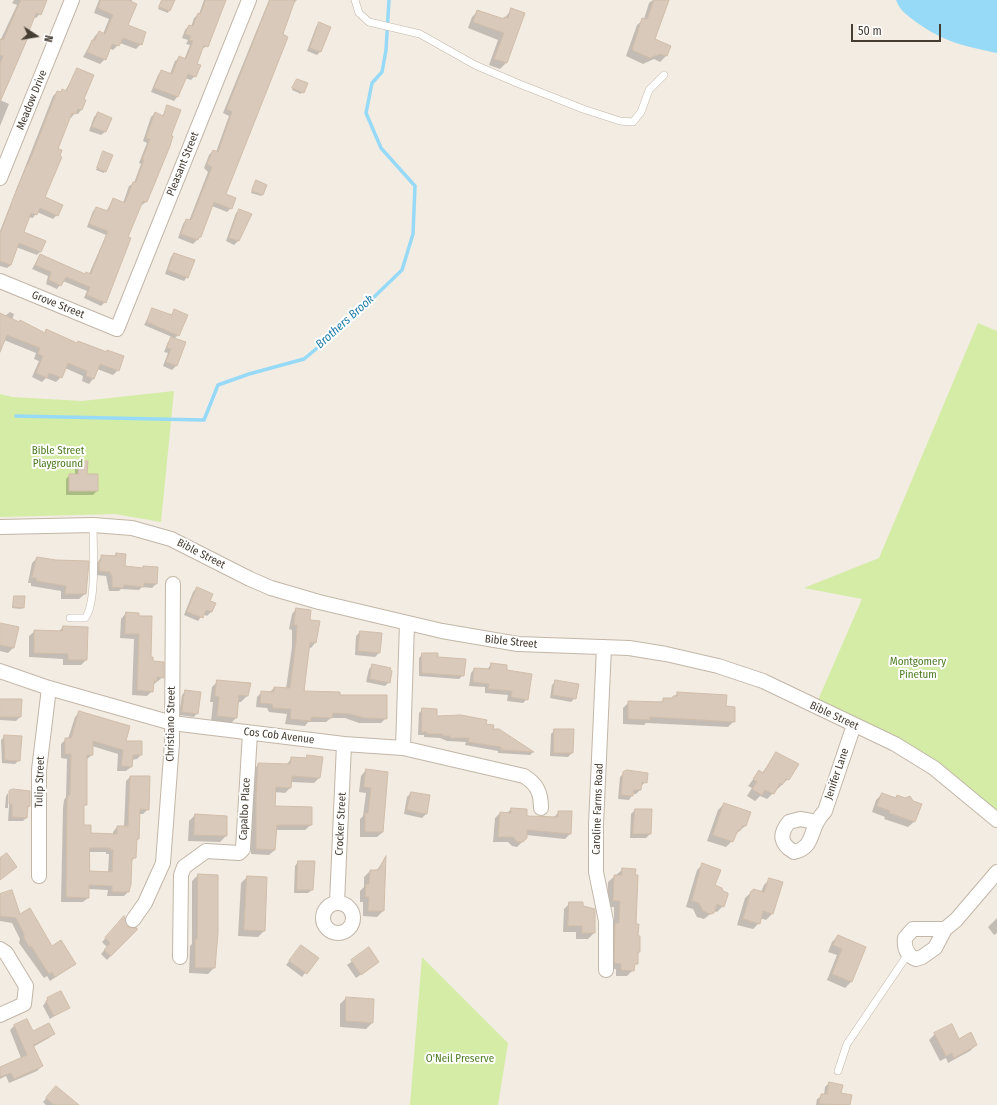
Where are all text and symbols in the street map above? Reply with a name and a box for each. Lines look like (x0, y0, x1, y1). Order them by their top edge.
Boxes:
north arrow (16, 16, 56, 56)
scale bar (853, 16, 943, 42)
text: 50 m (858, 24, 882, 38)
text: N (41, 34, 55, 43)
street label: Meadow Drive (14, 68, 50, 132)
street label: Pleasant Street (164, 130, 202, 198)
street label: Grove Street (30, 288, 86, 322)
water label: Brothers Brook (313, 292, 377, 352)
park label: Bible Street Playground (32, 444, 84, 470)
street label: Bible Street (175, 536, 227, 572)
street label: Bible Street (484, 633, 538, 651)
park label: Montgomery Pinetum (890, 655, 946, 681)
street label: Christiano Street (164, 686, 178, 762)
street label: Bible Street (807, 699, 861, 733)
street label: Cos Cob Avenue (243, 725, 315, 747)
street label: Jenifer Lane (822, 747, 852, 801)
street label: Tulip Street (33, 756, 47, 808)
street label: Caroline Farms Road (590, 763, 606, 855)
street label: Capalbo Place (237, 777, 253, 841)
street label: Crocker Street (333, 792, 349, 856)
park label: O'Neil Preserve (426, 1052, 494, 1066)

